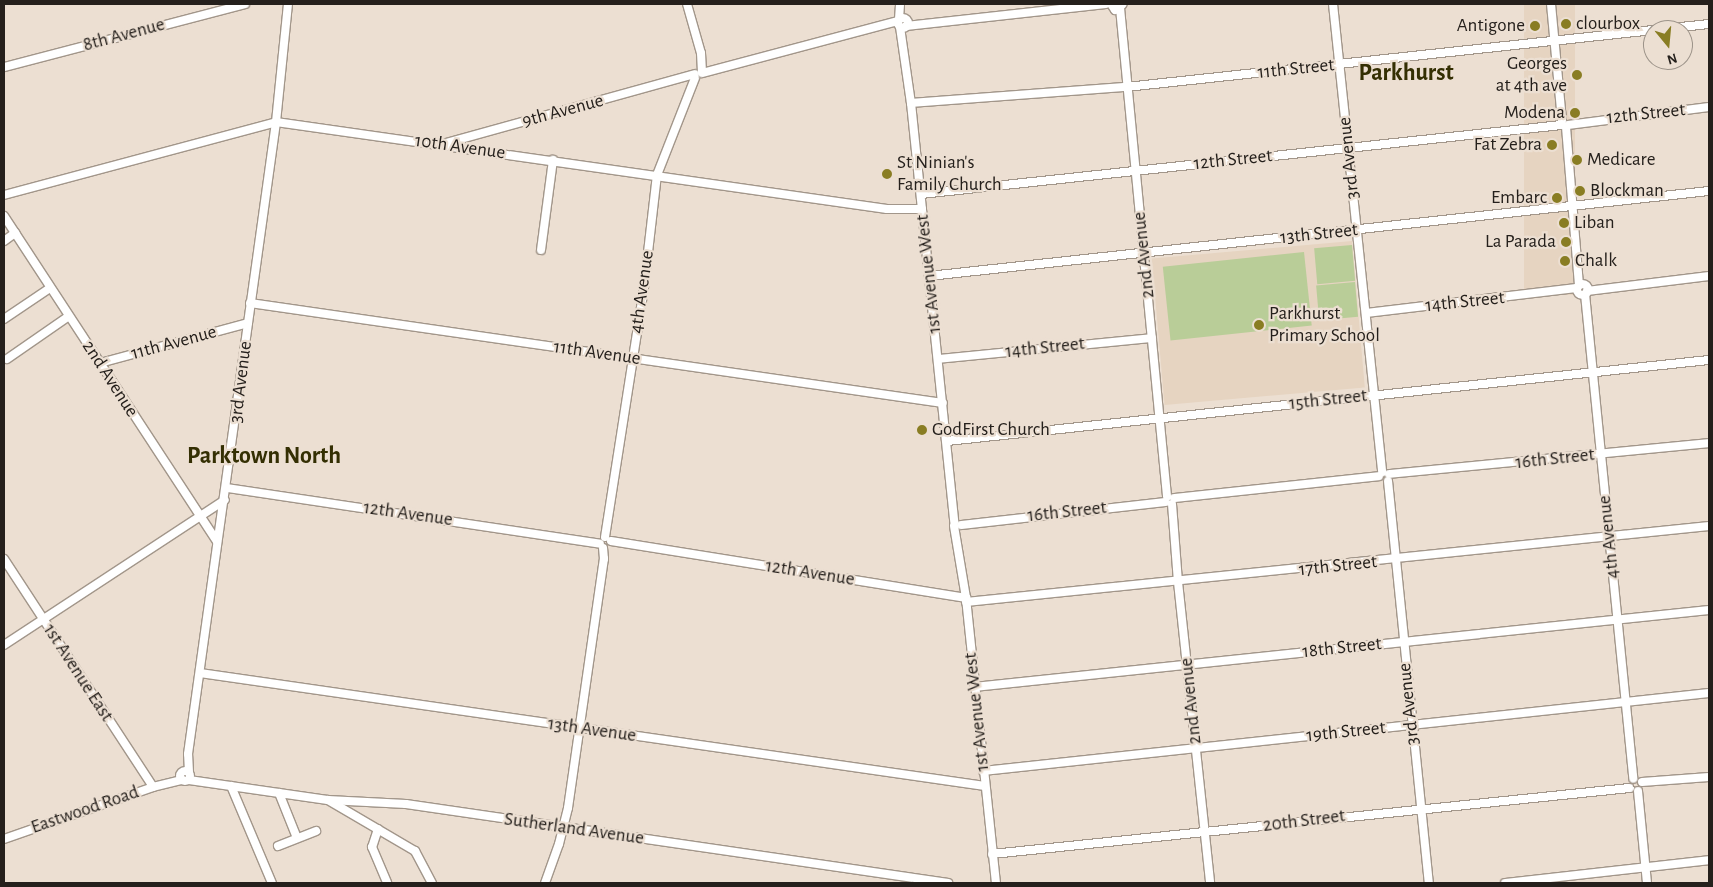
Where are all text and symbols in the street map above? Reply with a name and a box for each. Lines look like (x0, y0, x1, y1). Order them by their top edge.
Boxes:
street label: 8th Avenue (81, 13, 167, 57)
place label: clourbox (1576, 13, 1640, 35)
place label: Antigone (1457, 15, 1525, 37)
marker: clourbox (1560, 18, 1572, 30)
marker: Antigone (1529, 20, 1541, 32)
north arrow (1643, 20, 1693, 70)
text: N (1665, 50, 1679, 67)
place label: Georges at 4th ave (1496, 53, 1567, 97)
street label: 11th Street (1257, 54, 1335, 84)
district label: Parkhurst (1359, 60, 1453, 88)
marker: Georges at 4th ave (1571, 69, 1583, 81)
street label: 9th Avenue (520, 89, 606, 133)
street label: 12th Street (1606, 99, 1686, 129)
place label: Modena (1504, 102, 1565, 124)
marker: Modena (1569, 107, 1581, 119)
street label: 3rd Avenue (1333, 116, 1365, 200)
street label: 10th Avenue (413, 129, 507, 165)
place label: Fat Zebra (1474, 134, 1542, 156)
marker: Fat Zebra (1546, 139, 1558, 151)
street label: 12th Street (1193, 145, 1273, 175)
place label: Medicare (1587, 149, 1655, 171)
place label: St Ninian's Family Church (897, 152, 1002, 196)
marker: Medicare (1571, 154, 1583, 166)
marker: St Ninian's Family Church (881, 168, 893, 180)
place label: Blockman (1590, 180, 1664, 202)
marker: Blockman (1574, 185, 1586, 197)
place label: Embarc (1491, 187, 1547, 209)
marker: Embarc (1551, 192, 1563, 204)
street label: 2nd Avenue (1128, 211, 1160, 299)
place label: Liban (1574, 212, 1615, 234)
street label: 1st Avenue West (911, 214, 947, 334)
marker: Liban (1558, 217, 1570, 229)
street label: 13th Street (1279, 219, 1359, 249)
place label: La Parada (1485, 231, 1556, 253)
marker: La Parada (1560, 236, 1572, 248)
street label: 4th Avenue (625, 249, 659, 335)
place label: Chalk (1575, 250, 1617, 272)
marker: Chalk (1559, 255, 1571, 267)
street label: 14th Street (1424, 287, 1506, 317)
place label: Parkhurst Primary School (1269, 303, 1380, 347)
marker: Parkhurst Primary School (1253, 319, 1265, 331)
street label: 11th Avenue (129, 321, 219, 365)
street label: 14th Street (1004, 333, 1086, 363)
street label: 2nd Avenue (77, 336, 143, 422)
street label: 11th Avenue (552, 336, 642, 370)
street label: 3rd Avenue (225, 340, 257, 424)
street label: 15th Street (1288, 385, 1368, 415)
place label: GodFirst Church (932, 419, 1050, 441)
marker: GodFirst Church (916, 424, 928, 436)
district label: Parktown North (187, 443, 341, 471)
street label: 16th Street (1514, 444, 1596, 474)
street label: 4th Avenue (1593, 494, 1625, 580)
street label: 12th Avenue (362, 496, 454, 532)
street label: 16th Street (1026, 497, 1108, 527)
street label: 17th Street (1298, 551, 1378, 581)
street label: 12th Avenue (764, 555, 856, 591)
street label: 1st Avenue East (38, 620, 118, 726)
street label: 18th Street (1301, 633, 1383, 663)
street label: 1st Avenue West (959, 652, 995, 772)
street label: 2nd Avenue (1175, 657, 1207, 745)
street label: 3rd Avenue (1393, 662, 1425, 746)
street label: 13th Avenue (546, 713, 638, 747)
street label: 19th Street (1305, 717, 1387, 747)
street label: Eastwood Road (28, 781, 142, 839)
street label: 20th Street (1262, 805, 1346, 837)
street label: Sutherland Avenue (503, 808, 645, 850)

